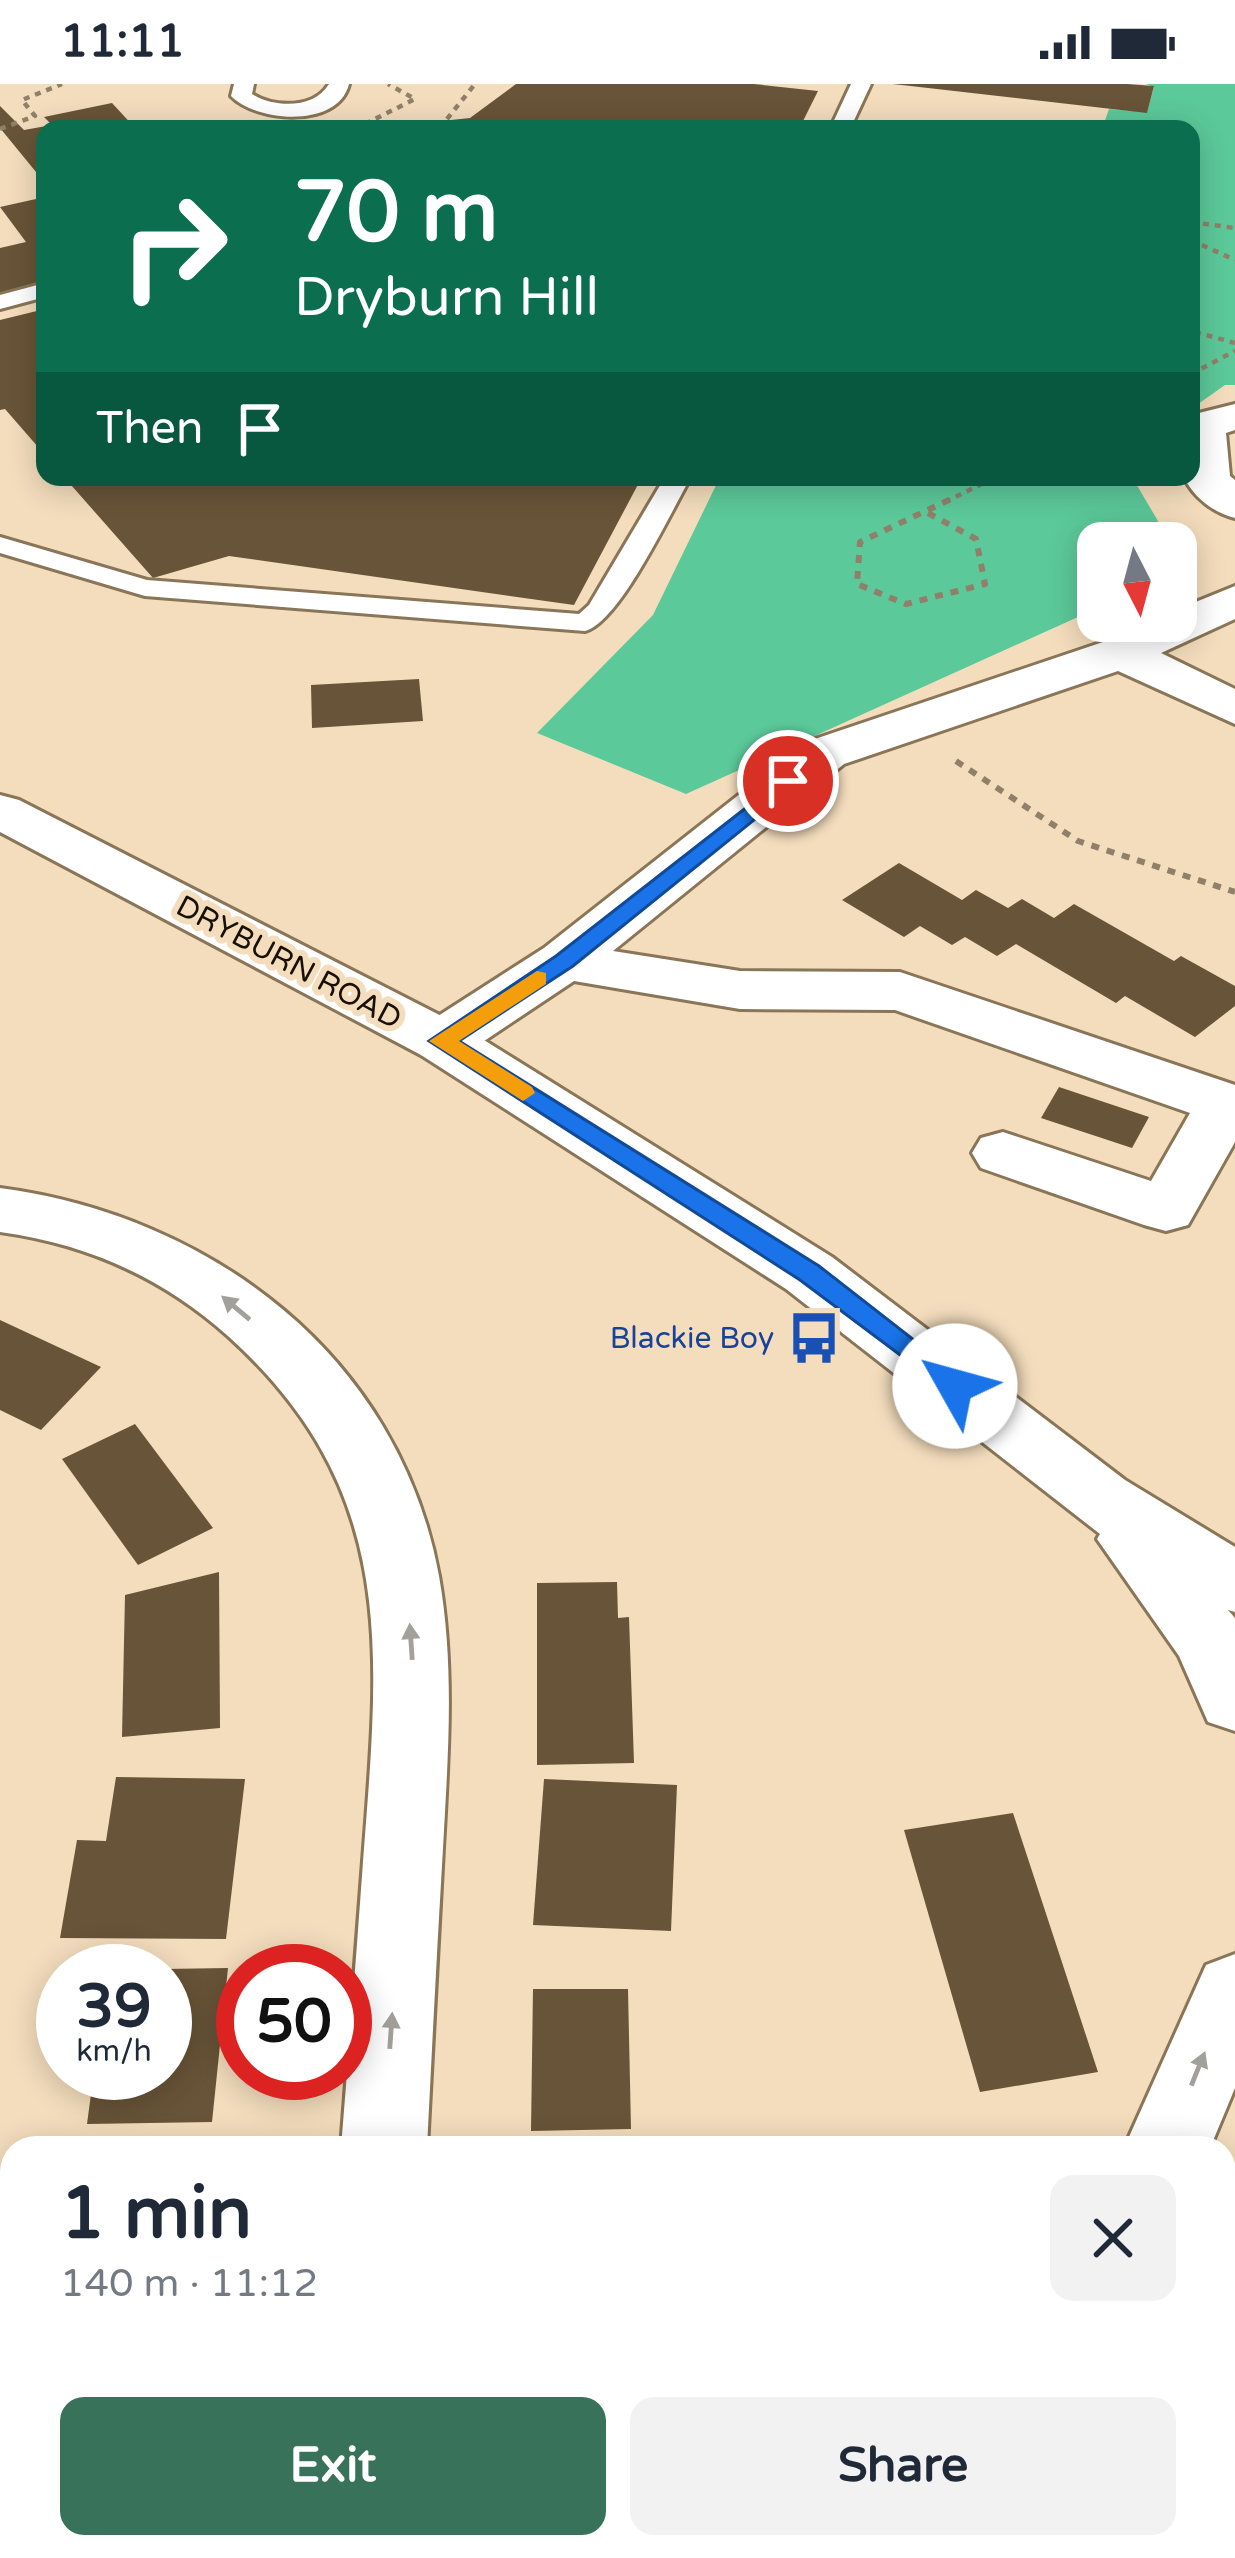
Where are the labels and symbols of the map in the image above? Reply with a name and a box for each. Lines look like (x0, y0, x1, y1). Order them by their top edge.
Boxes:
north arrow (1077, 522, 1197, 642)
pin (737, 730, 839, 832)
street label: DRYBURN ROAD (170, 887, 408, 1037)
one-way arrow (220, 1295, 251, 1321)
bus stop icon: Blackie Boy (785, 1309, 843, 1367)
place label: Blackie Boy (610, 1320, 774, 1357)
position arrow (892, 1323, 1018, 1449)
one-way arrow (401, 1623, 420, 1660)
speed limit sign: 50 (216, 1944, 372, 2100)
one-way arrow (382, 2011, 401, 2049)
one-way arrow (1190, 2050, 1209, 2086)

